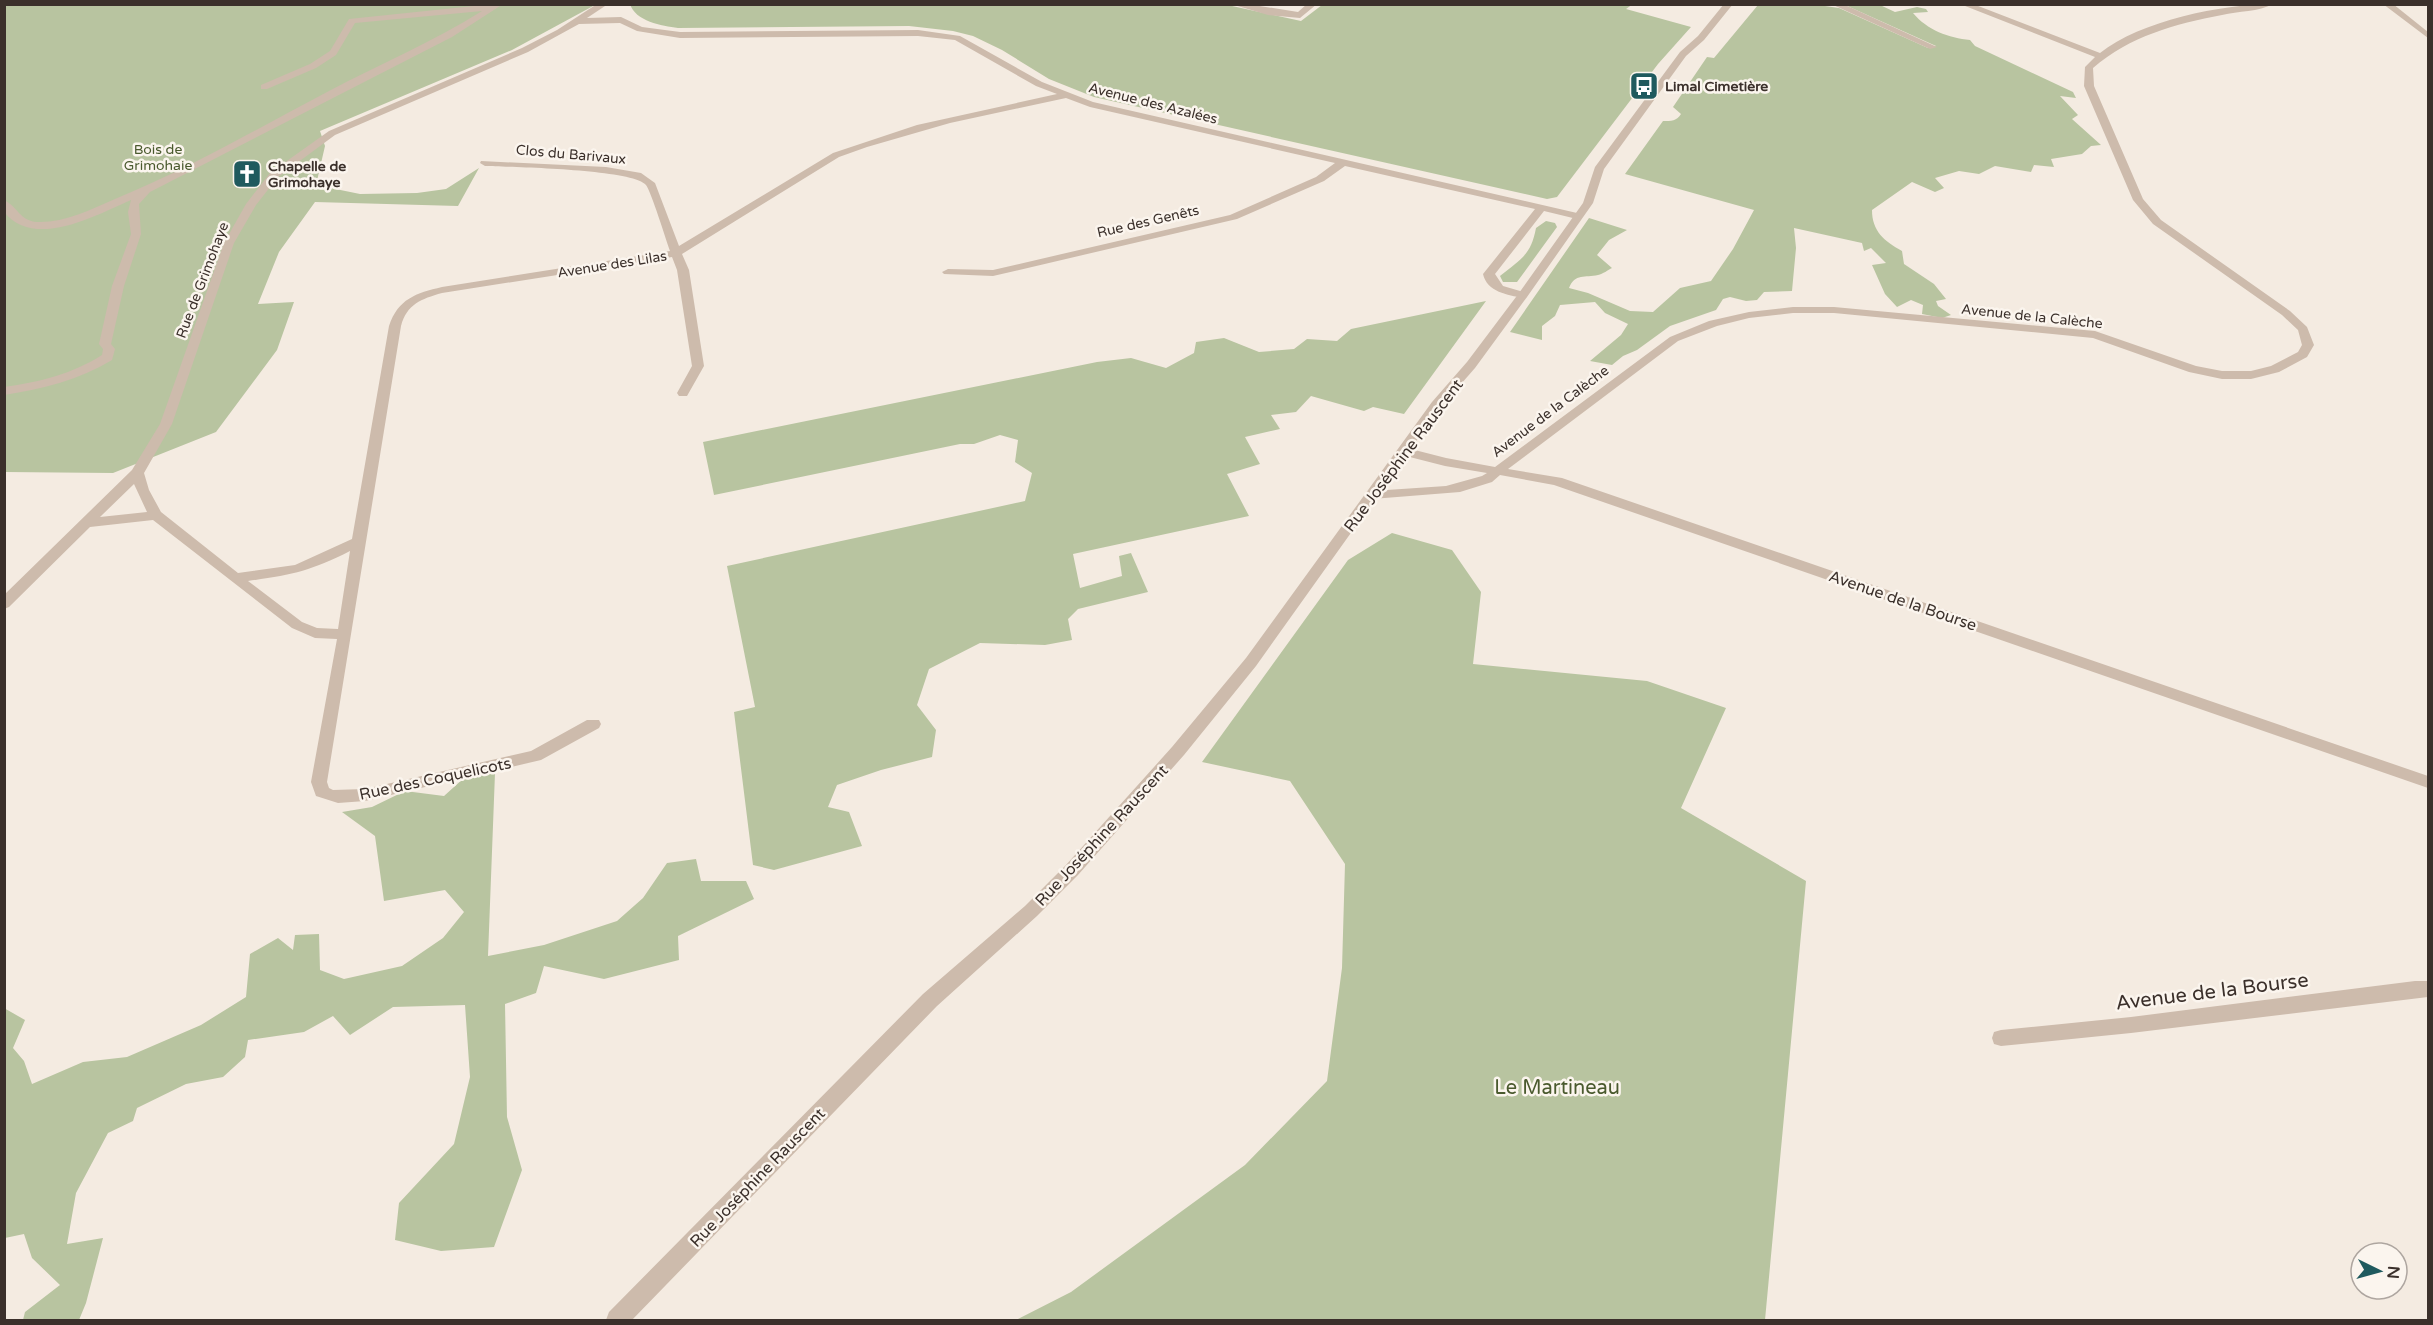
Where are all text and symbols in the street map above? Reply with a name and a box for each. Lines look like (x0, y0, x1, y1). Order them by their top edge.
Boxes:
bus stop icon: Limal Cimetière (1628, 70, 1660, 102)
place label: Limal Cimetière (1665, 78, 1768, 95)
street label: Avenue des Azalées (1087, 79, 1219, 128)
park label: Bois de Grimohaie (124, 141, 192, 174)
street label: Clos du Barivaux (515, 141, 627, 168)
church icon: Chapelle de Grimohaye (231, 158, 263, 190)
place label: Chapelle de Grimohaye (268, 158, 346, 191)
street label: Rue des Genêts (1095, 201, 1201, 241)
street label: Rue de Grimohaye (173, 220, 232, 341)
street label: Avenue des Lilas (556, 247, 668, 282)
street label: Avenue de la Calèche (1960, 301, 2104, 332)
street label: Avenue de la Calèche (1488, 362, 1612, 461)
street label: Rue Joséphine Rauscent (1340, 375, 1468, 536)
street label: Avenue de la Bourse (1826, 566, 1979, 636)
street label: Rue des Coquelicots (357, 753, 513, 805)
street label: Rue Joséphine Rauscent (1031, 761, 1172, 911)
street label: Avenue de la Bourse (2114, 968, 2310, 1016)
park label: Le Martineau (1494, 1076, 1620, 1100)
street label: Rue Joséphine Rauscent (686, 1104, 830, 1252)
north arrow (2349, 1241, 2409, 1301)
text: N (2382, 1265, 2403, 1279)

